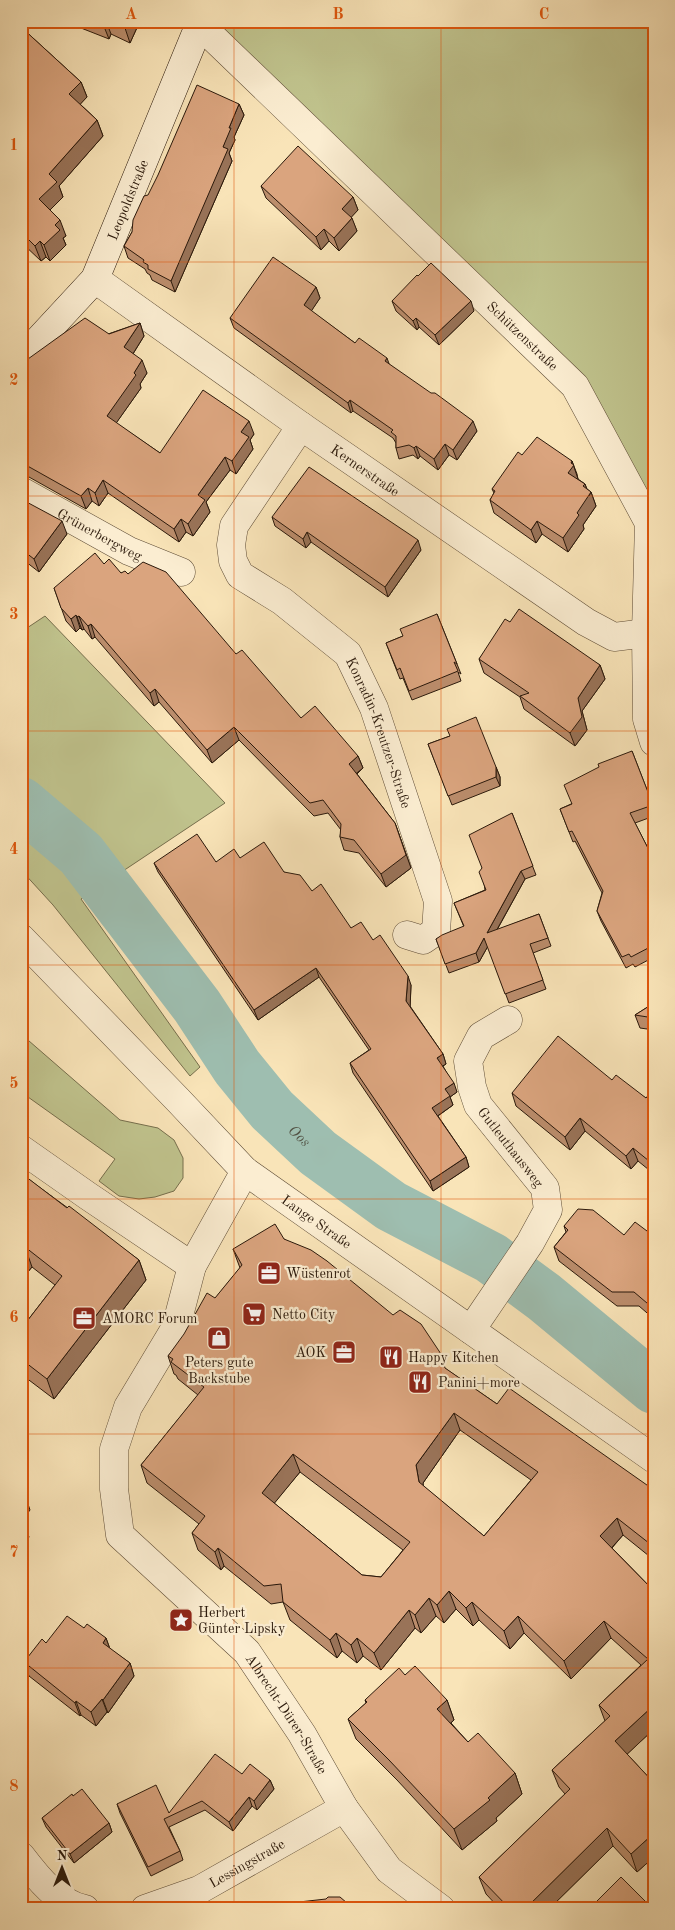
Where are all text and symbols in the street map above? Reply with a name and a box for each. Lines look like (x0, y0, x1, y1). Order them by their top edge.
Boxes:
text: A (125, 7, 137, 23)
text: B (332, 7, 344, 23)
text: C (539, 7, 549, 23)
text: 1 (9, 138, 19, 154)
street label: Leopoldstraße (106, 158, 151, 242)
street label: Schützenstraße (484, 299, 560, 374)
text: 2 (9, 373, 19, 389)
street label: Kernerstraße (328, 443, 402, 499)
street label: Grünerbergweg (55, 507, 144, 564)
text: 3 (9, 607, 19, 623)
street label: Konradin-Kreutzer-Straße (343, 655, 413, 810)
text: 4 (9, 842, 19, 858)
text: 5 (9, 1076, 19, 1092)
street label: Gutleuthausweg (475, 1105, 546, 1191)
water label: Oos (285, 1123, 312, 1150)
street label: Lange Straße (279, 1193, 354, 1252)
office icon: Wüstenrot (256, 1260, 282, 1286)
place label: Wüstenrot (286, 1267, 351, 1281)
supermarket icon: Netto City (241, 1301, 267, 1327)
office icon: AMORC Forum (71, 1305, 97, 1331)
place label: Netto City (272, 1308, 336, 1322)
text: 6 (9, 1310, 19, 1326)
place label: AMORC Forum (102, 1312, 197, 1326)
shop icon: Peters gute Backstube (206, 1325, 232, 1351)
office icon: AOK (331, 1339, 357, 1365)
restaurant icon: Happy Kitchen (378, 1344, 404, 1370)
place label: AOK (296, 1346, 326, 1360)
place label: Happy Kitchen (408, 1351, 499, 1365)
place label: Peters gute Backstube (185, 1356, 253, 1386)
restaurant icon: Panini+more (407, 1369, 433, 1395)
place label: Panini+more (438, 1376, 520, 1390)
text: 7 (9, 1545, 19, 1561)
place label: Herbert Günter Lipsky (198, 1606, 286, 1636)
place icon: Herbert Günter Lipsky (168, 1607, 194, 1633)
street label: Albrecht-Dürer-Straße (243, 1652, 329, 1777)
text: 8 (9, 1779, 19, 1795)
street label: Lessingstraße (207, 1837, 287, 1891)
north arrow (38, 1842, 88, 1892)
text: N (57, 1849, 68, 1863)

